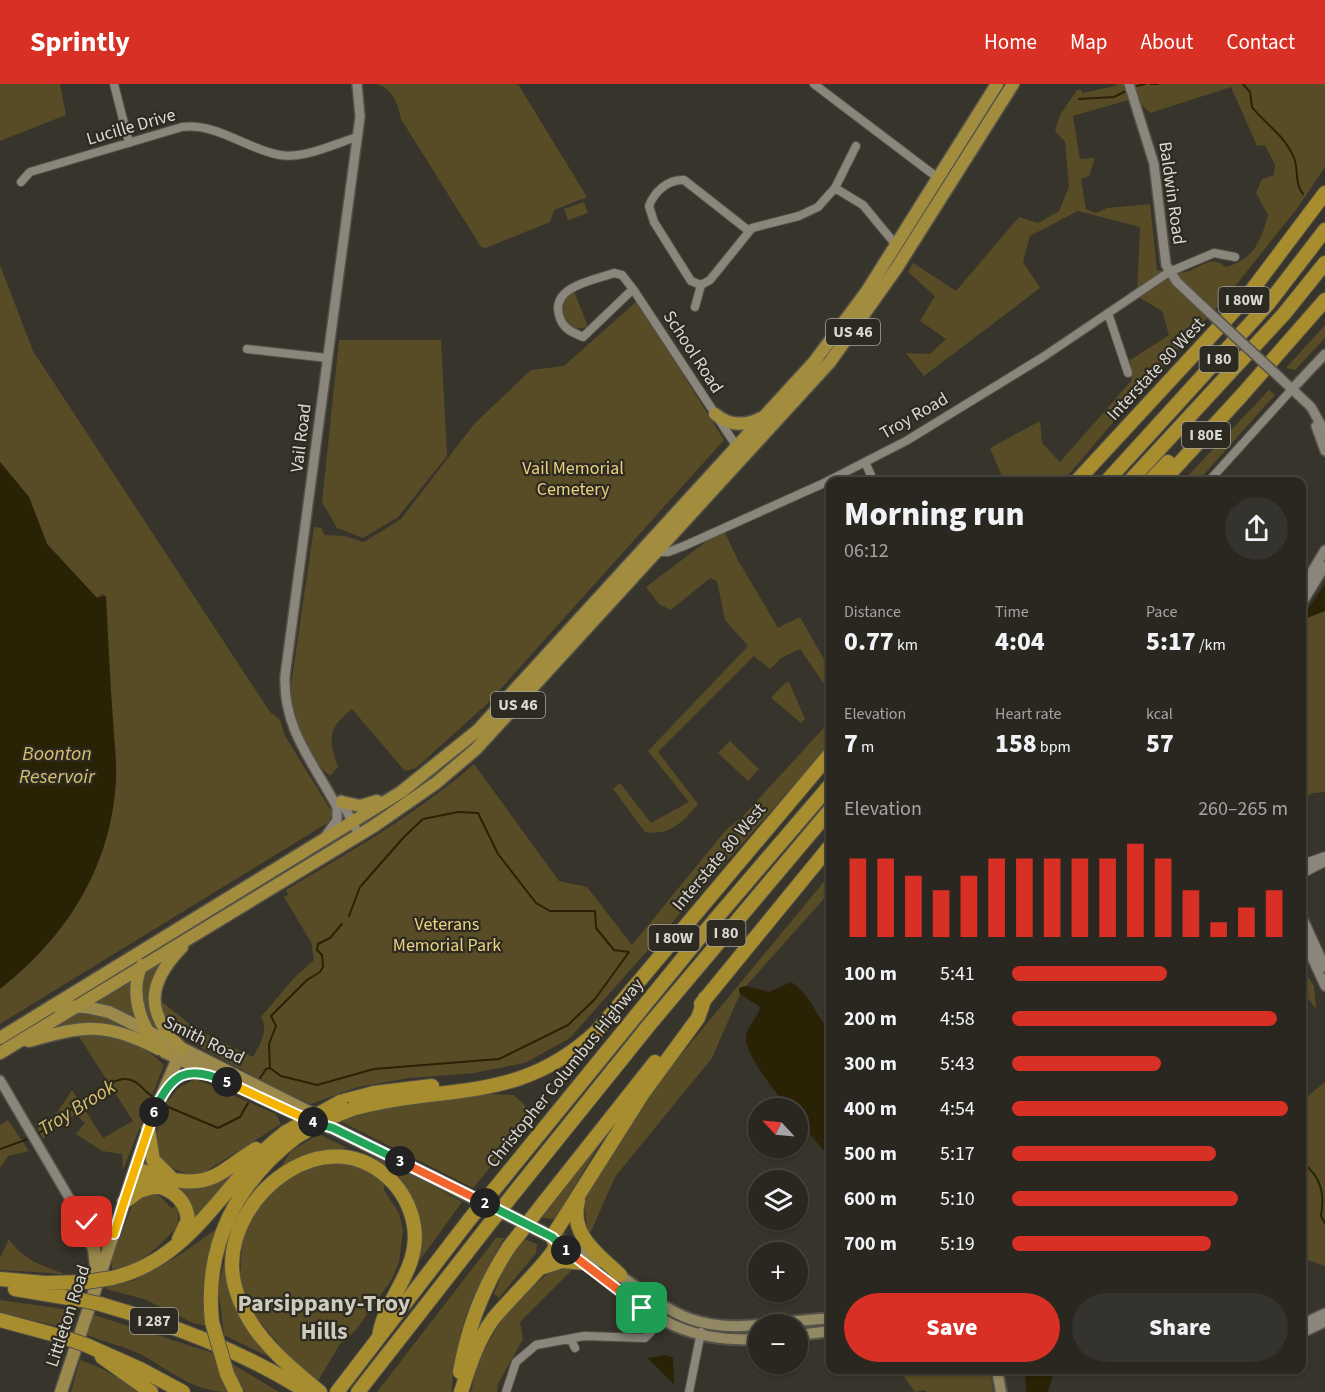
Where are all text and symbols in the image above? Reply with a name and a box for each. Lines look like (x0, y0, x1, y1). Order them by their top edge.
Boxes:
text: Sprintly (30, 22, 130, 62)
text: Home (984, 27, 1037, 57)
text: Map (1070, 27, 1108, 57)
text: About (1141, 27, 1193, 57)
text: Contact (1226, 27, 1295, 57)
street label: Lucille Drive (83, 102, 179, 152)
street label: Baldwin Road (1152, 140, 1192, 246)
road number: I 80W (1218, 287, 1270, 313)
street label: School Road (657, 306, 729, 398)
street label: Interstate 80 West (1101, 312, 1211, 426)
road number: US 46 (826, 319, 880, 345)
road number: I 80 (1200, 346, 1238, 372)
street label: Troy Road (875, 386, 953, 446)
street label: Vail Road (284, 402, 318, 474)
road number: I 80E (1182, 422, 1230, 448)
park label: Vail Memorial Cemetery (522, 456, 624, 502)
text: Morning run (844, 491, 1024, 538)
button: share (1225, 497, 1288, 560)
text: 06:12 (844, 537, 889, 565)
text: Distance (844, 601, 901, 623)
text: Time (995, 601, 1029, 623)
text: Pace (1146, 601, 1177, 623)
text: 0.77 (844, 623, 894, 660)
text: 4:04 (995, 623, 1045, 660)
text: 5:17 (1146, 623, 1196, 660)
text: km (894, 634, 918, 656)
text: /km (1196, 634, 1226, 656)
road number: US 46 (491, 692, 545, 718)
text: Elevation (844, 703, 906, 725)
text: Heart rate (995, 703, 1062, 725)
text: kcal (1146, 703, 1173, 725)
text: 7 (844, 725, 858, 762)
text: 158 (995, 725, 1037, 762)
text: 57 (1146, 725, 1174, 762)
text: m (858, 736, 874, 758)
text: bpm (1037, 736, 1071, 758)
water label: Boonton Reservoir (19, 740, 96, 791)
text: Elevation (844, 795, 922, 823)
text: 260–265 m (1198, 795, 1288, 823)
street label: Interstate 80 West (667, 798, 771, 916)
park label: Veterans Memorial Park (393, 912, 501, 958)
road number: I 80 (706, 920, 746, 946)
road number: I 80W (648, 925, 700, 951)
text: 100 m (844, 960, 897, 988)
text: 5:41 (940, 960, 975, 988)
street label: Christopher Columbus Highway (481, 972, 650, 1173)
text: 200 m (844, 1005, 897, 1033)
text: 4:58 (940, 1005, 975, 1033)
street label: Smith Road (159, 1010, 249, 1070)
text: 300 m (844, 1050, 897, 1078)
text: 5:43 (940, 1050, 975, 1078)
pin: 5 (212, 1067, 242, 1097)
text: 5 (223, 1071, 231, 1093)
water label: Troy Brook (33, 1073, 121, 1143)
text: 400 m (844, 1095, 897, 1123)
text: 4:54 (940, 1095, 975, 1123)
pin: 6 (139, 1097, 169, 1127)
north arrow (748, 1098, 808, 1158)
map controls (748, 1098, 808, 1374)
text: 6 (150, 1101, 158, 1123)
pin: 4 (298, 1107, 328, 1137)
text: 4 (309, 1111, 317, 1133)
text: 500 m (844, 1140, 897, 1168)
text: 5:17 (940, 1140, 975, 1168)
pin: 3 (385, 1146, 415, 1176)
text: 3 (396, 1150, 404, 1172)
button: layers (748, 1170, 808, 1230)
text: 600 m (844, 1185, 897, 1213)
text: 5:10 (940, 1185, 975, 1213)
pin: 2 (470, 1188, 500, 1218)
text: 2 (481, 1192, 489, 1214)
pin (61, 1196, 112, 1247)
icon: check (70, 1205, 103, 1238)
text: 700 m (844, 1230, 897, 1258)
text: 5:19 (940, 1230, 975, 1258)
pin: 1 (551, 1235, 581, 1265)
text: 1 (562, 1239, 570, 1261)
button: + (748, 1242, 808, 1302)
street label: Littleton Road (40, 1262, 96, 1370)
pin (616, 1282, 667, 1333)
district label: Parsippany-Troy Hills (238, 1286, 411, 1349)
icon: arrive (625, 1291, 658, 1324)
button: Save (844, 1293, 1060, 1362)
button: Share (1072, 1293, 1288, 1362)
road number: I 287 (130, 1308, 178, 1334)
button: − (748, 1314, 808, 1374)

